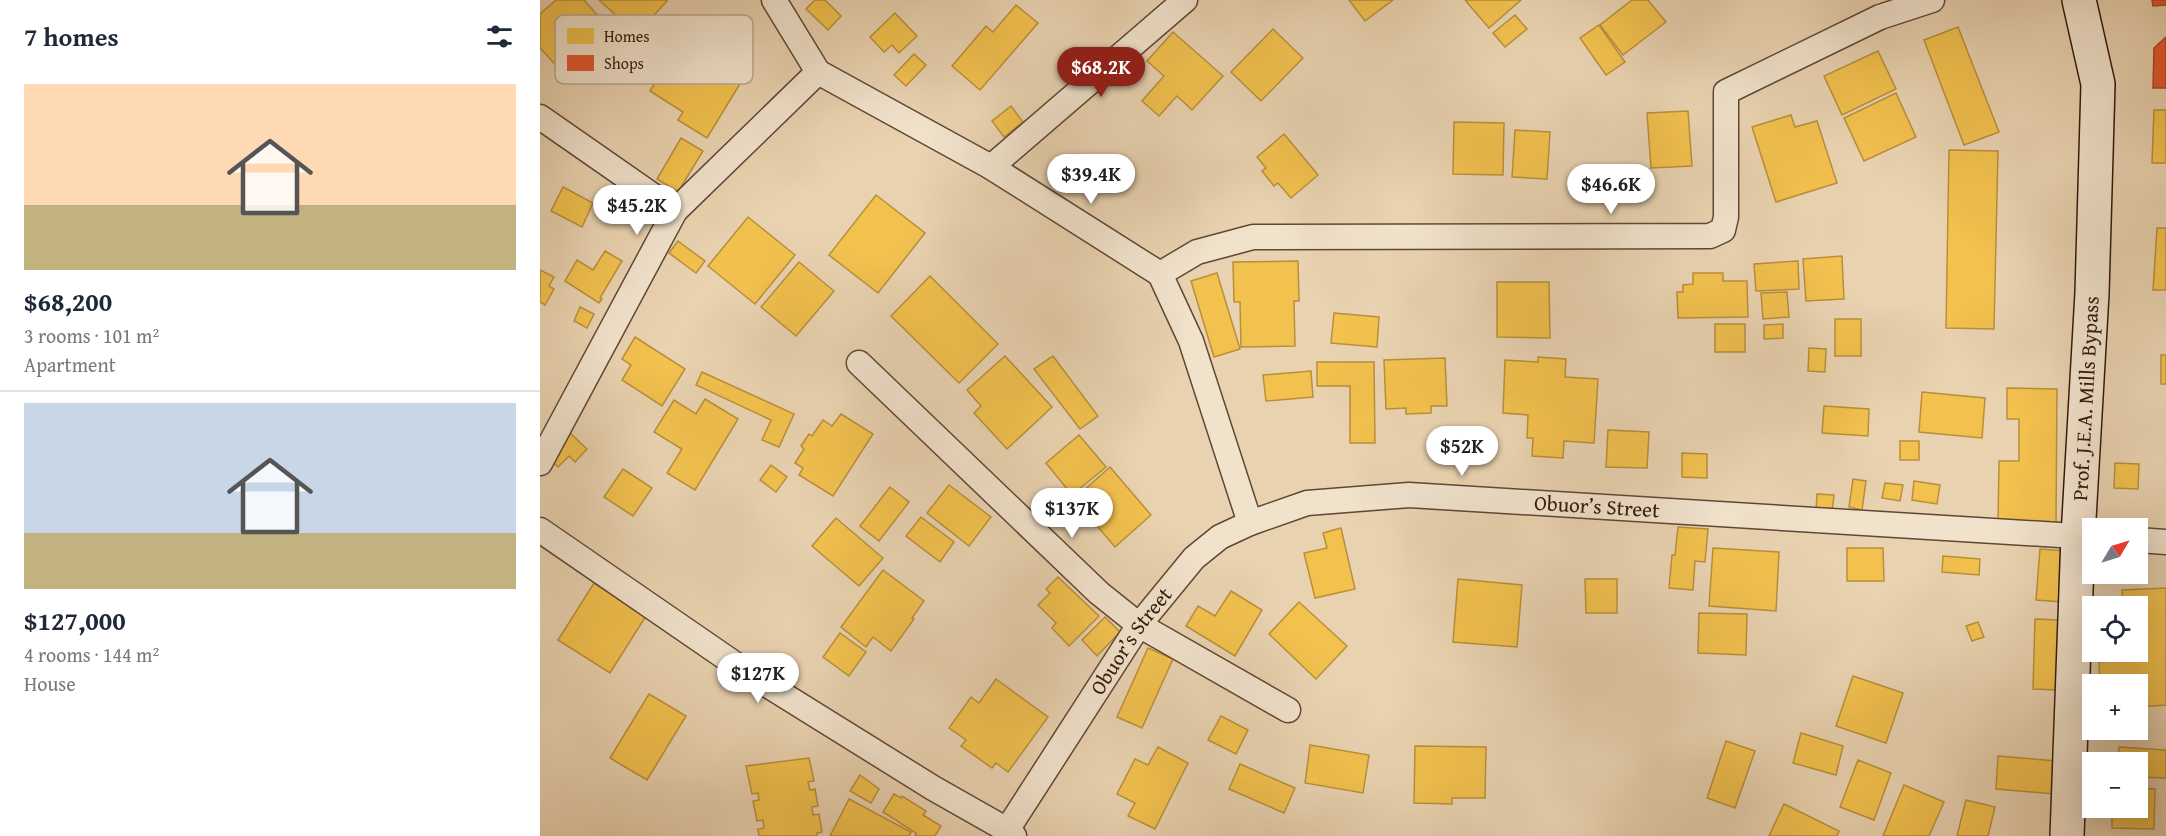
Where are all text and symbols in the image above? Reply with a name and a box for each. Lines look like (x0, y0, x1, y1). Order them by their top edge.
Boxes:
legend (555, 15, 753, 84)
text: 7 homes (24, 17, 119, 56)
icon: filters (483, 20, 516, 53)
text: Homes (604, 24, 650, 48)
pin: $68.2K (1052, 47, 1150, 98)
text: Shops (604, 51, 644, 75)
text: $68.2K (1071, 52, 1131, 81)
icon: home (216, 123, 324, 231)
pin: $39.4K (1042, 154, 1140, 205)
text: $39.4K (1061, 159, 1121, 188)
pin: $46.6K (1562, 164, 1660, 215)
text: $46.6K (1581, 169, 1641, 198)
pin: $45.2K (588, 185, 686, 236)
text: $45.2K (607, 190, 667, 219)
text: $68,200 (24, 282, 112, 321)
street label: Prof. J.E.A. Mills Bypass (2064, 295, 2107, 502)
text: 3 rooms · 101 m² (24, 321, 159, 350)
text: Apartment (24, 350, 116, 379)
pin: $52K (1426, 426, 1498, 477)
text: $52K (1440, 431, 1484, 460)
icon: home (216, 442, 324, 550)
street label: Obuor’s Street (1533, 487, 1661, 525)
pin: $137K (1030, 488, 1114, 539)
text: $137K (1045, 493, 1099, 522)
north arrow (2082, 518, 2148, 584)
map controls (2082, 518, 2148, 818)
street label: Obuor’s Street (1082, 580, 1179, 701)
button: locate (2082, 596, 2148, 662)
text: $127,000 (24, 601, 126, 640)
text: 4 rooms · 144 m² (24, 640, 159, 669)
pin: $127K (716, 653, 800, 704)
text: $127K (731, 658, 785, 687)
text: House (24, 669, 76, 698)
button: + (2082, 674, 2148, 740)
button: − (2082, 752, 2148, 818)

